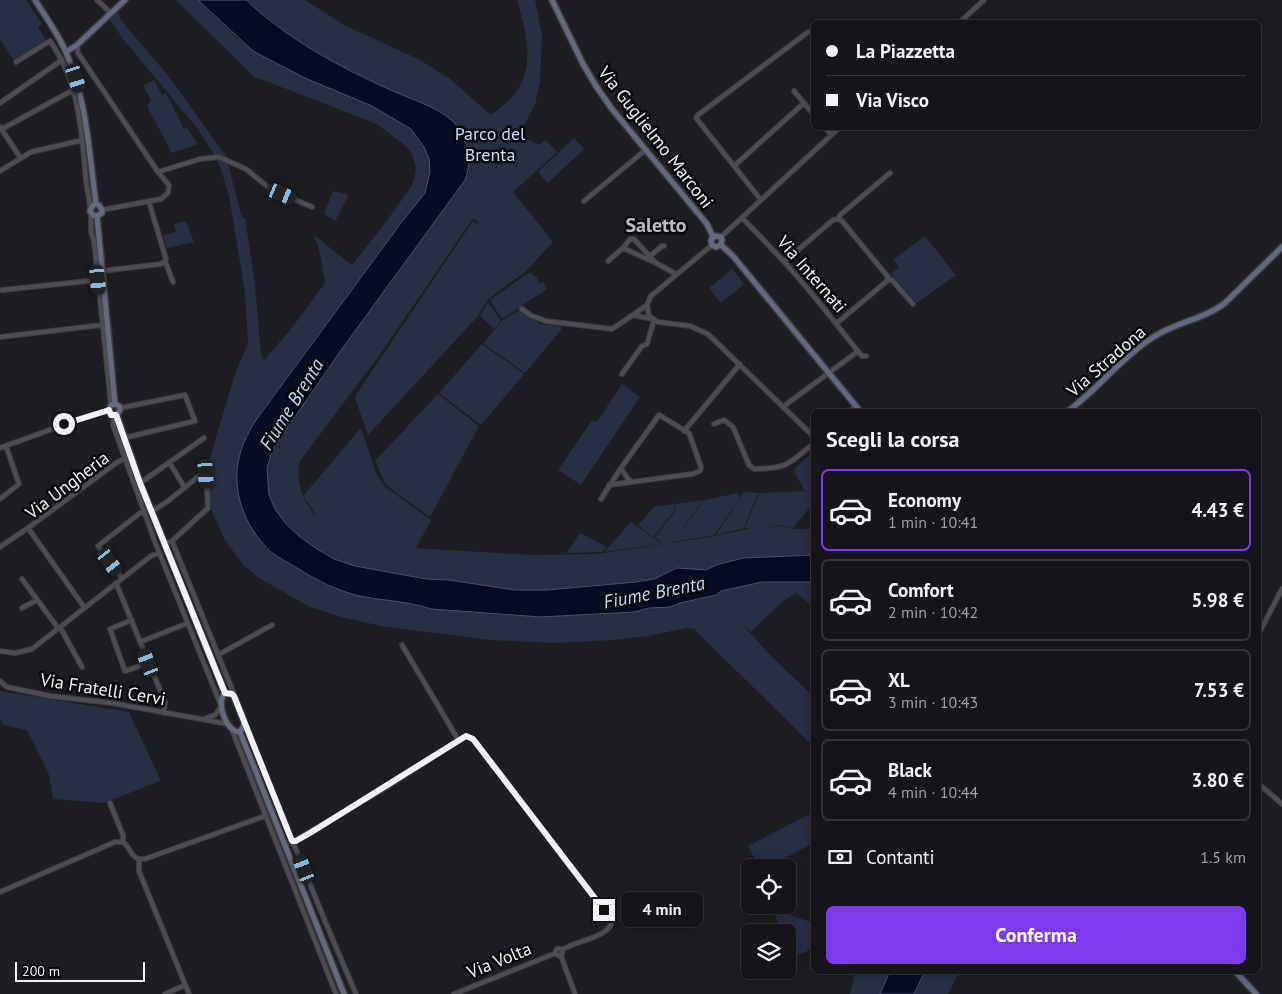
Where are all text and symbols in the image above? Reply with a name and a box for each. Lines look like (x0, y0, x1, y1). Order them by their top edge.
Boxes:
text: La Piazzetta (856, 39, 955, 63)
car (64, 61, 87, 95)
street label: Via Guglielmo Marconi (593, 61, 719, 213)
text: Via Visco (856, 88, 929, 112)
park label: Parco del Brenta (455, 122, 526, 166)
car (265, 181, 298, 207)
district label: Saletto (625, 212, 687, 238)
street label: Via Internati (772, 230, 852, 317)
car (89, 264, 106, 296)
street label: Via Stradona (1061, 320, 1150, 402)
water label: Fiume Brenta (254, 353, 329, 454)
route start (53, 413, 75, 435)
text: Scegli la corsa (826, 425, 959, 453)
street label: Via Ungheria (20, 446, 113, 525)
car (197, 459, 214, 489)
icon: car (828, 488, 873, 533)
text: Economy (888, 488, 961, 512)
text: 4.43 € (1191, 498, 1244, 522)
text: 1 min · 10:41 (888, 512, 978, 532)
car (94, 546, 125, 578)
water label: Fiume Brenta (601, 570, 708, 614)
icon: car (828, 578, 873, 623)
text: Comfort (888, 578, 954, 602)
text: 5.98 € (1191, 588, 1244, 612)
text: 2 min · 10:42 (888, 602, 978, 622)
car (135, 646, 160, 680)
street label: Via Fratelli Cervi (38, 668, 167, 710)
icon: car (828, 668, 873, 713)
text: XL (888, 668, 910, 692)
text: 7.53 € (1194, 678, 1244, 702)
text: 3 min · 10:43 (888, 692, 978, 712)
icon: car (828, 758, 873, 803)
text: Black (888, 758, 932, 782)
text: 3.80 € (1191, 768, 1244, 792)
text: 4 min · 10:44 (888, 782, 978, 802)
icon: cash (826, 843, 854, 871)
text: Contanti (866, 845, 935, 869)
text: 1.5 km (1200, 847, 1246, 867)
car (291, 852, 316, 886)
map controls (741, 859, 796, 979)
button: locate (741, 859, 796, 914)
callout: 4 min (622, 892, 704, 928)
route end (593, 899, 615, 921)
text: 4 min (642, 899, 682, 919)
button: Conferma (826, 906, 1246, 964)
button: layers (741, 924, 796, 979)
street label: Via Volta (463, 937, 535, 984)
scale bar (15, 959, 145, 982)
text: 200 m (22, 962, 60, 980)

